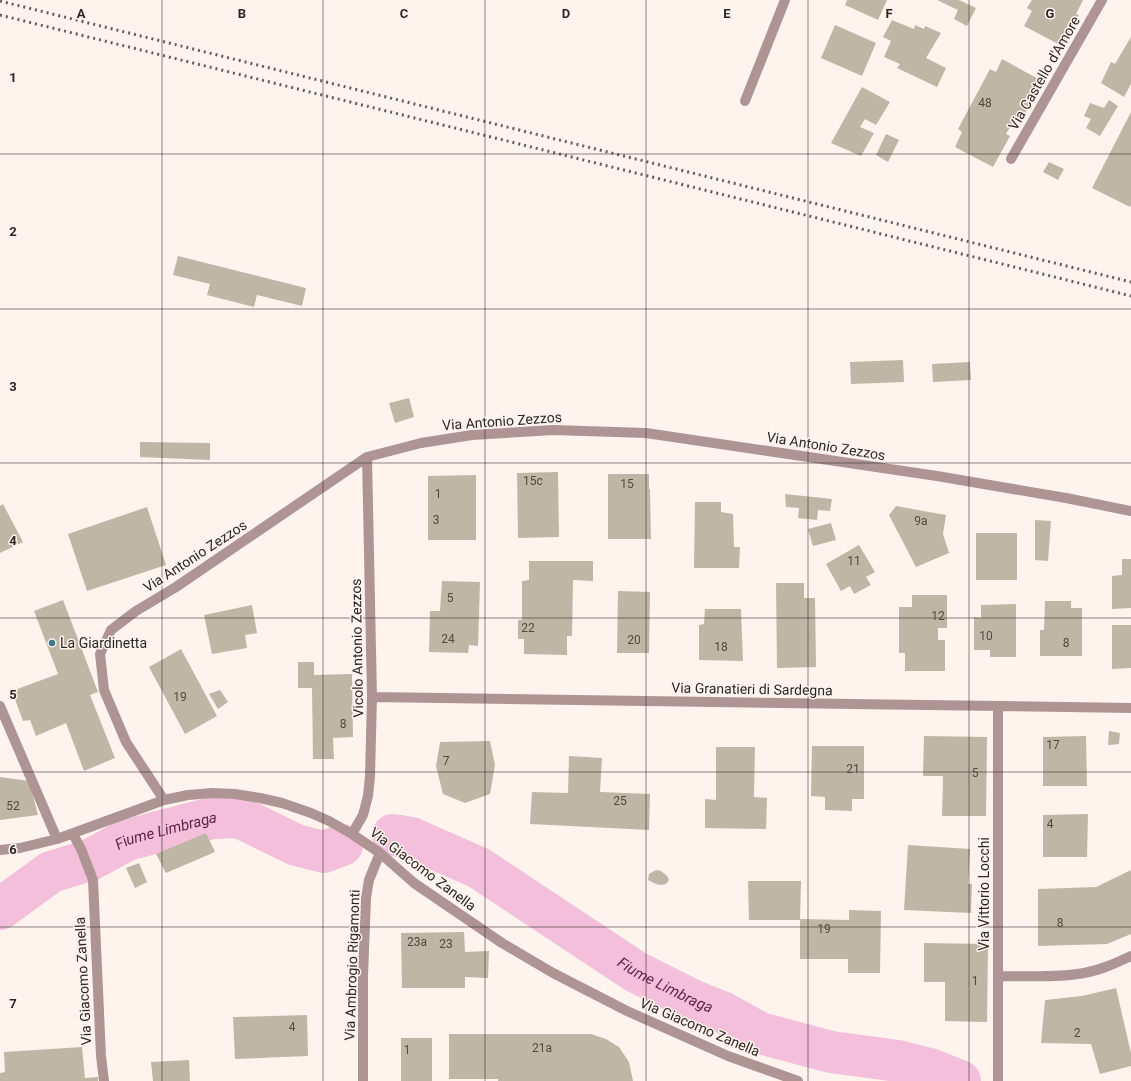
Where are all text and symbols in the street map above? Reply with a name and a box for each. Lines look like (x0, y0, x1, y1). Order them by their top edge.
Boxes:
text: A (77, 6, 86, 21)
text: B (238, 6, 246, 21)
text: C (400, 6, 409, 21)
text: D (562, 6, 570, 21)
text: E (723, 6, 731, 21)
text: F (885, 6, 893, 21)
text: G (1046, 6, 1055, 21)
street label: Via Castello d'Amore (1005, 13, 1083, 133)
text: 1 (9, 70, 17, 85)
house number: 48 (978, 96, 992, 110)
text: 2 (9, 224, 17, 239)
text: 3 (9, 379, 17, 394)
street label: Via Antonio Zezzos (442, 409, 562, 433)
street label: Via Antonio Zezzos (766, 429, 886, 463)
house number: 15c (523, 474, 543, 488)
house number: 15 (620, 477, 634, 491)
house number: 1 (435, 487, 441, 501)
house number: 3 (433, 513, 439, 527)
house number: 9a (914, 514, 928, 528)
street label: Via Antonio Zezzos (140, 517, 250, 595)
text: 4 (9, 533, 17, 548)
house number: 11 (847, 554, 861, 568)
street label: Vicolo Antonio Zezzos (348, 578, 366, 718)
house number: 5 (447, 591, 454, 605)
house number: 12 (931, 609, 945, 623)
house number: 22 (521, 621, 535, 635)
house number: 10 (979, 629, 993, 643)
house number: 24 (441, 632, 455, 646)
house number: 20 (627, 633, 641, 647)
place label: La Giardinetta (60, 635, 147, 651)
house number: 8 (1063, 636, 1070, 650)
marker: La Giardinetta (47, 638, 57, 648)
house number: 18 (714, 640, 728, 654)
street label: Via Granatieri di Sardegna (671, 680, 833, 698)
text: 5 (9, 687, 17, 702)
house number: 19 (173, 690, 187, 704)
house number: 8 (340, 717, 347, 731)
house number: 17 (1046, 738, 1060, 752)
house number: 7 (443, 754, 450, 768)
house number: 21 (846, 762, 860, 776)
house number: 5 (972, 766, 979, 780)
house number: 25 (613, 794, 627, 808)
house number: 52 (6, 799, 20, 813)
water label: Fiume Limbraga (112, 809, 217, 854)
house number: 4 (1047, 817, 1054, 831)
street label: Via Giacomo Zanella (367, 824, 479, 914)
street label: Via Vittorio Locchi (976, 837, 992, 951)
text: 6 (9, 842, 17, 857)
street label: Via Ambrogio Rigamonti (341, 889, 363, 1041)
street label: Via Giacomo Zanella (72, 916, 94, 1046)
house number: 8 (1057, 916, 1064, 930)
house number: 19 (817, 922, 831, 936)
house number: 23a (407, 935, 427, 949)
house number: 23 (439, 937, 453, 951)
water label: Fiume Limbraga (614, 953, 716, 1017)
house number: 1 (972, 974, 978, 988)
street label: Via Giacomo Zanella (638, 995, 762, 1059)
text: 7 (9, 996, 17, 1011)
house number: 4 (289, 1020, 296, 1034)
house number: 2 (1074, 1026, 1081, 1040)
house number: 21a (532, 1041, 552, 1055)
house number: 1 (404, 1043, 410, 1057)

